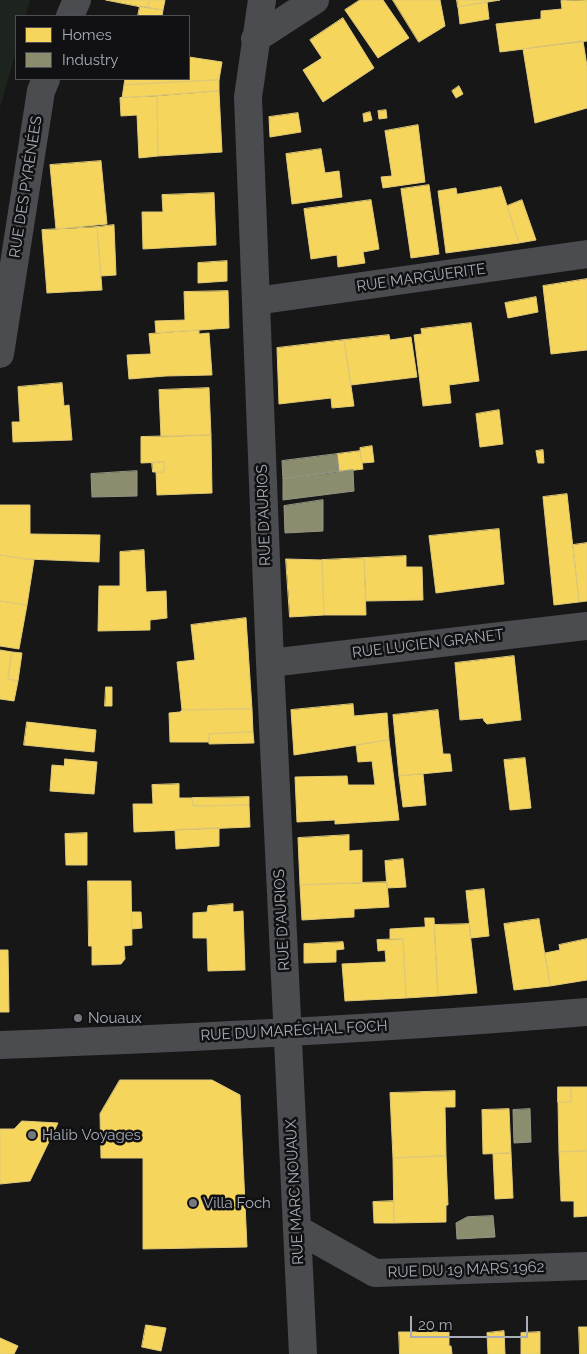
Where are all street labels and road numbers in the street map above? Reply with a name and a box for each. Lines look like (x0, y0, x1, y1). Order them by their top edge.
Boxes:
street label: RUE DES PYRÉNÉES (6, 115, 46, 259)
street label: RUE MARGUERITE (355, 260, 487, 296)
street label: RUE D'AURIOS (253, 464, 275, 566)
street label: RUE LUCIEN GRANET (351, 626, 505, 662)
street label: RUE D'AURIOS (270, 869, 294, 971)
street label: RUE DU MARÉCHAL FOCH (200, 1017, 388, 1045)
street label: RUE MARC NOUAUX (282, 1119, 308, 1265)
street label: RUE DU 19 MARS 1962 (387, 1258, 545, 1282)

